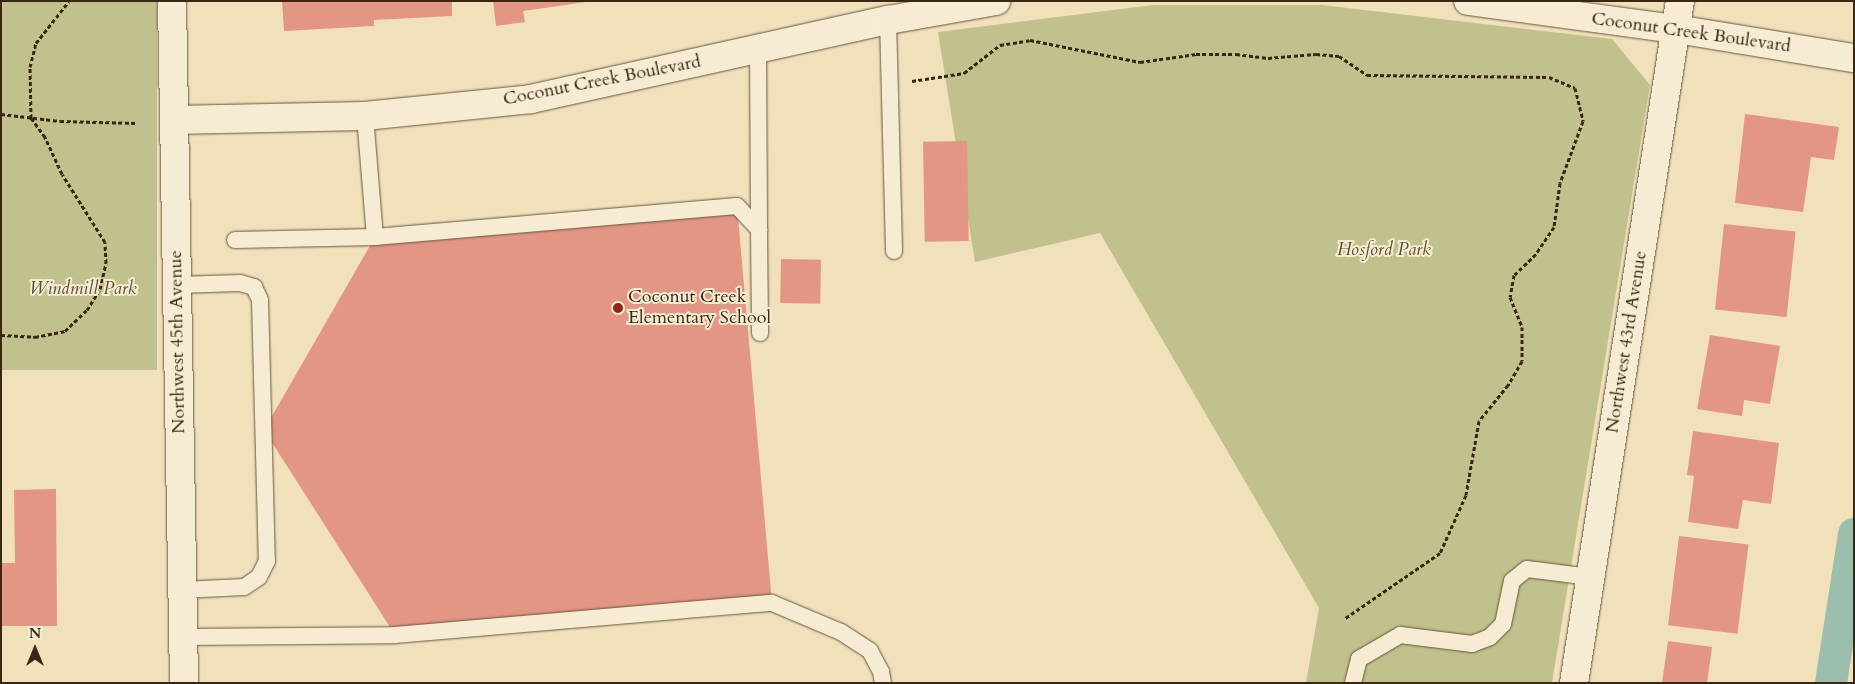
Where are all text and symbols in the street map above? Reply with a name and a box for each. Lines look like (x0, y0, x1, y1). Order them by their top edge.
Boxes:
street label: Coconut Creek Boulevard (1590, 8, 1792, 58)
street label: Coconut Creek Boulevard (501, 51, 703, 111)
park label: Hosford Park (1337, 239, 1431, 261)
street label: Northwest 43rd Avenue (1602, 249, 1652, 435)
street label: Northwest 45th Avenue (166, 250, 190, 434)
park label: Windmill Park (29, 278, 137, 300)
place label: Coconut Creek Elementary School (628, 287, 771, 330)
marker: Coconut Creek Elementary School (612, 302, 624, 314)
north arrow (10, 624, 60, 674)
text: N (29, 624, 41, 643)

